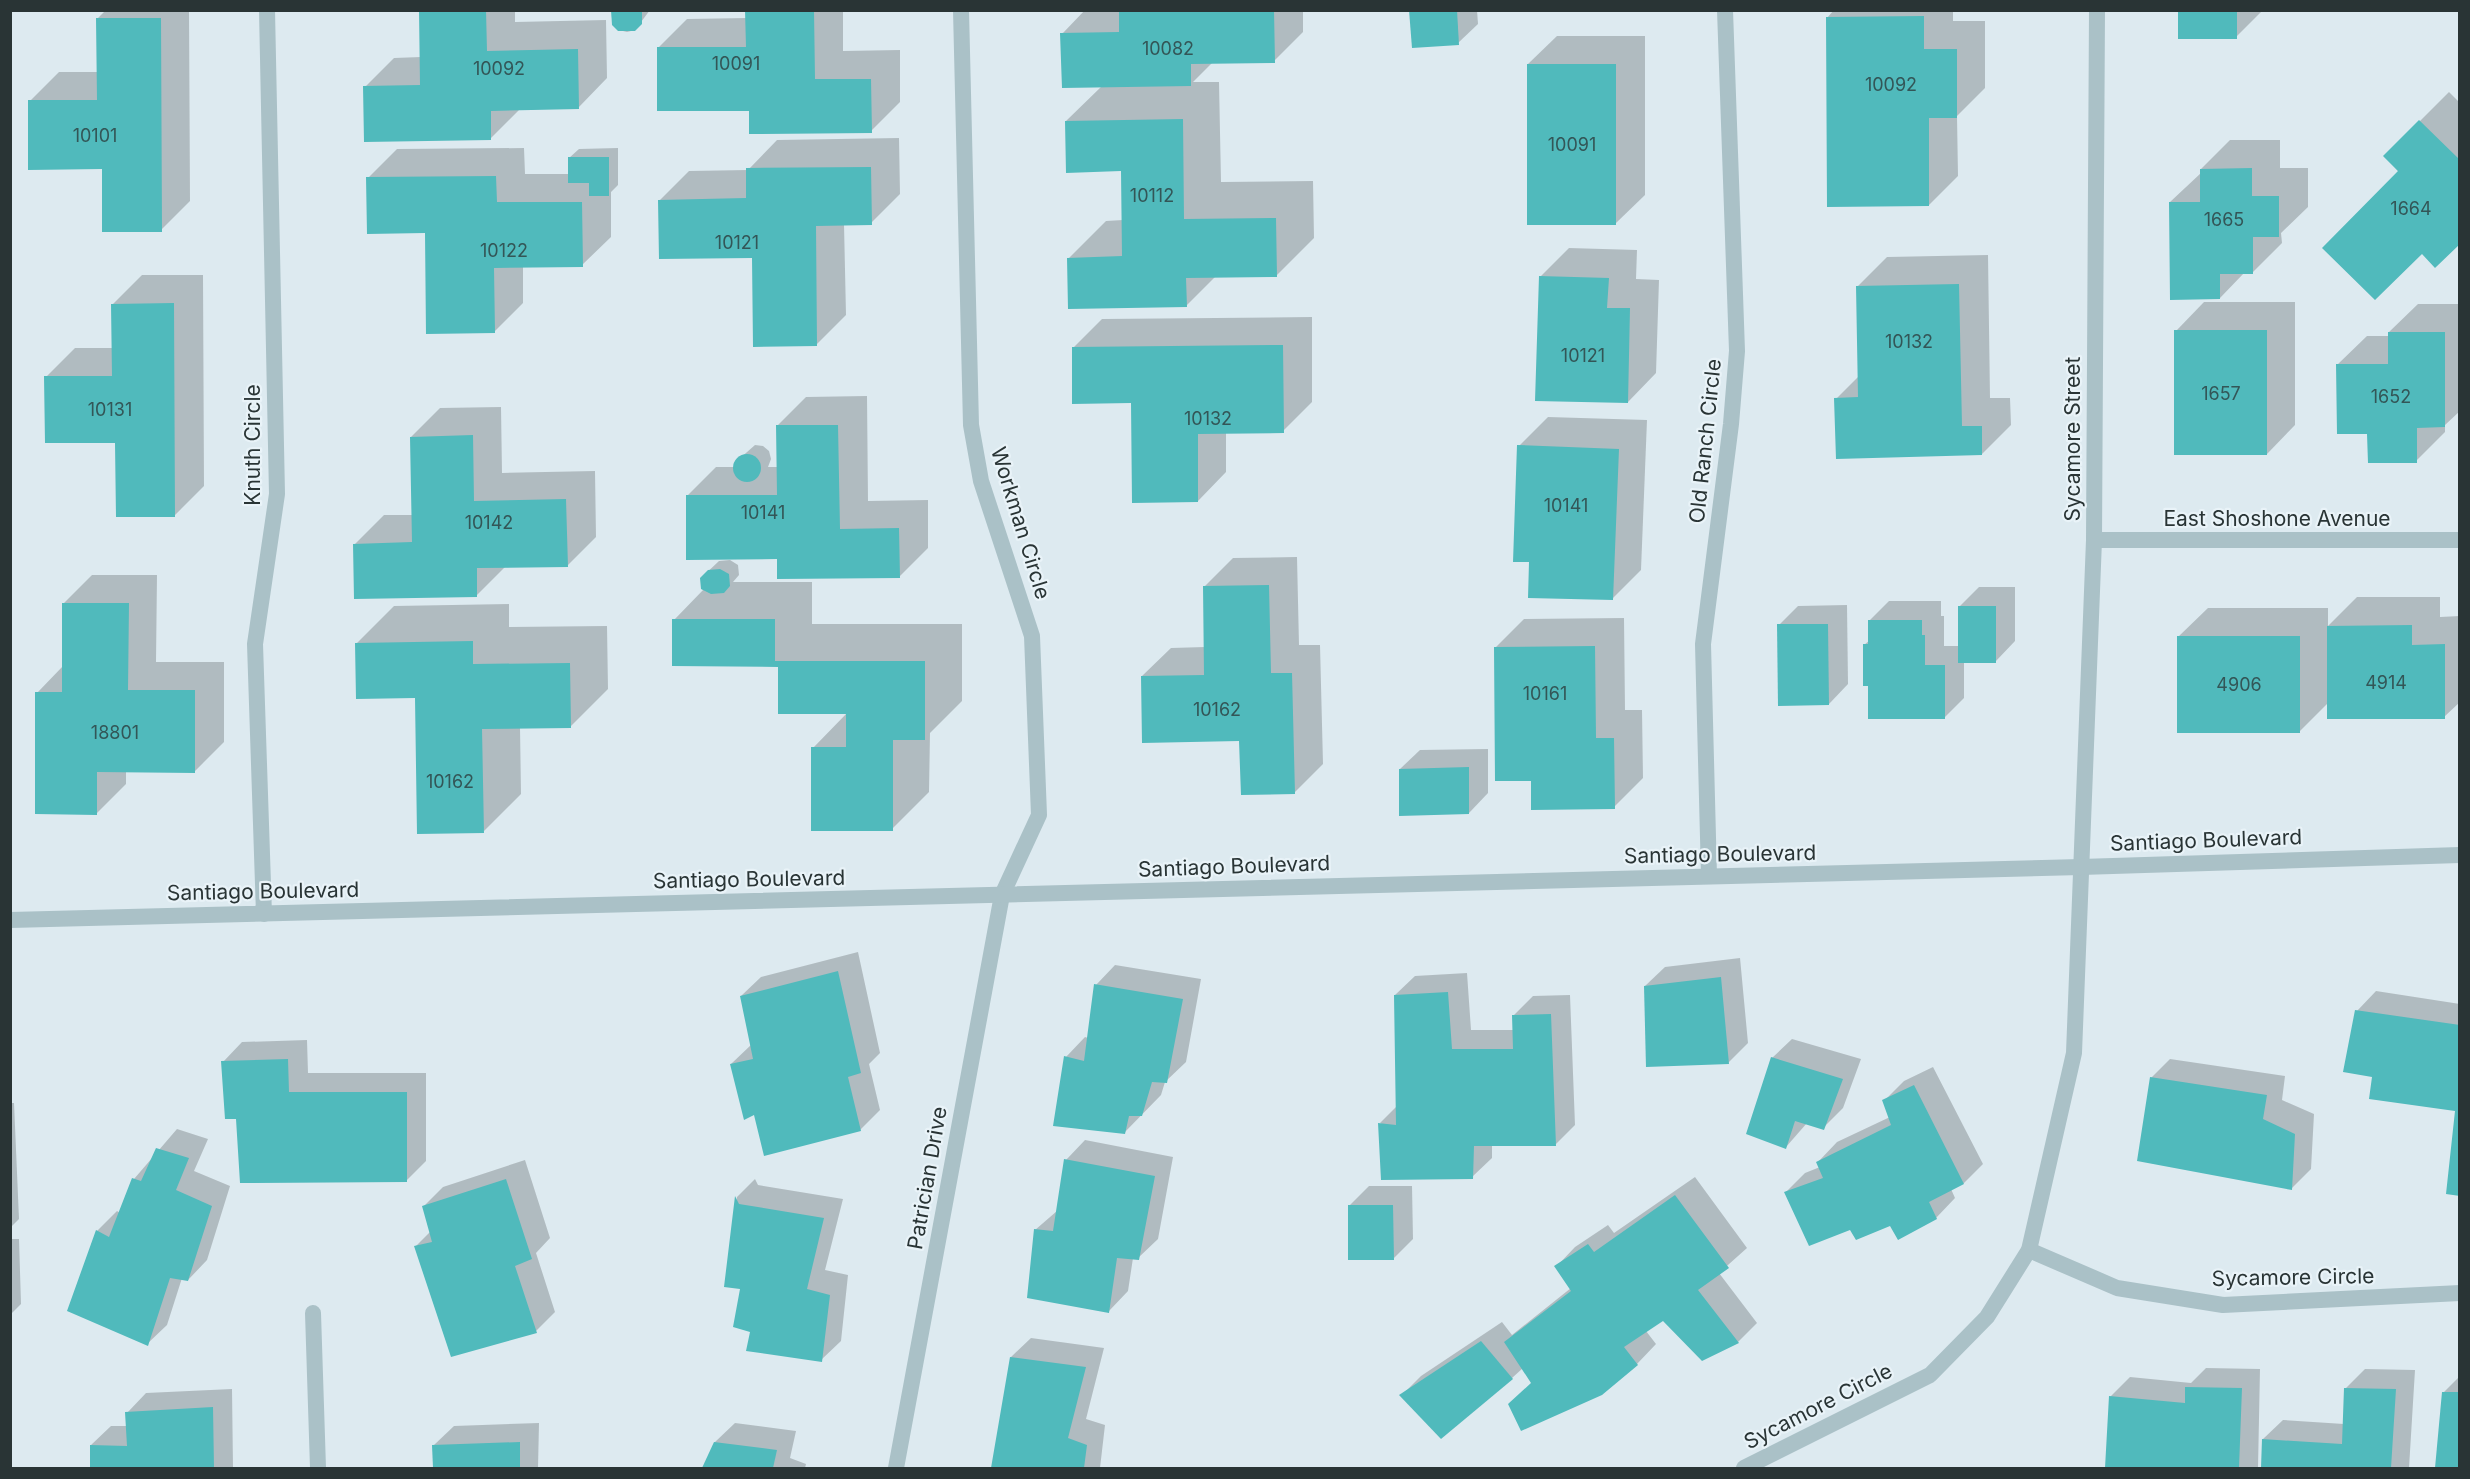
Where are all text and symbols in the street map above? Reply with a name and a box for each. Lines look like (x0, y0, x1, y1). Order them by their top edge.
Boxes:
house number: 10082 (1142, 38, 1194, 59)
house number: 10091 (712, 53, 760, 74)
house number: 10092 (473, 58, 525, 79)
house number: 10092 (1865, 74, 1917, 95)
house number: 10101 (73, 125, 117, 146)
house number: 10091 (1548, 134, 1596, 155)
house number: 10112 (1130, 185, 1174, 206)
house number: 1664 (2390, 198, 2432, 219)
house number: 1665 (2204, 209, 2244, 230)
house number: 10121 (715, 232, 759, 253)
house number: 10122 (480, 240, 528, 261)
house number: 10132 (1885, 331, 1933, 352)
house number: 10121 (1561, 345, 1605, 366)
street label: Sycamore Street (2060, 356, 2085, 521)
street label: Old Ranch Circle (1684, 358, 1726, 524)
house number: 1657 (2201, 383, 2241, 404)
street label: Knuth Circle (240, 384, 265, 506)
house number: 1652 (2371, 386, 2411, 407)
house number: 10131 (88, 399, 132, 420)
house number: 10132 (1184, 408, 1232, 429)
street label: Workman Circle (986, 444, 1056, 602)
house number: 10141 (1544, 495, 1588, 516)
house number: 10141 (741, 502, 785, 523)
street label: East Shoshone Avenue (2163, 506, 2391, 531)
house number: 10142 (465, 512, 513, 533)
house number: 4914 (2365, 672, 2407, 693)
house number: 4906 (2216, 674, 2262, 695)
house number: 10161 (1523, 683, 1567, 704)
house number: 10162 (1193, 699, 1241, 720)
house number: 18801 (91, 722, 139, 743)
house number: 10162 (426, 771, 474, 792)
street label: Santiago Boulevard (2109, 824, 2303, 856)
street label: Santiago Boulevard (1624, 840, 1816, 868)
street label: Santiago Boulevard (1137, 850, 1331, 882)
street label: Santiago Boulevard (653, 865, 845, 893)
street label: Santiago Boulevard (167, 877, 359, 905)
street label: Patrician Drive (902, 1105, 952, 1251)
street label: Sycamore Circle (2211, 1263, 2375, 1291)
street label: Sycamore Circle (1740, 1358, 1896, 1454)

